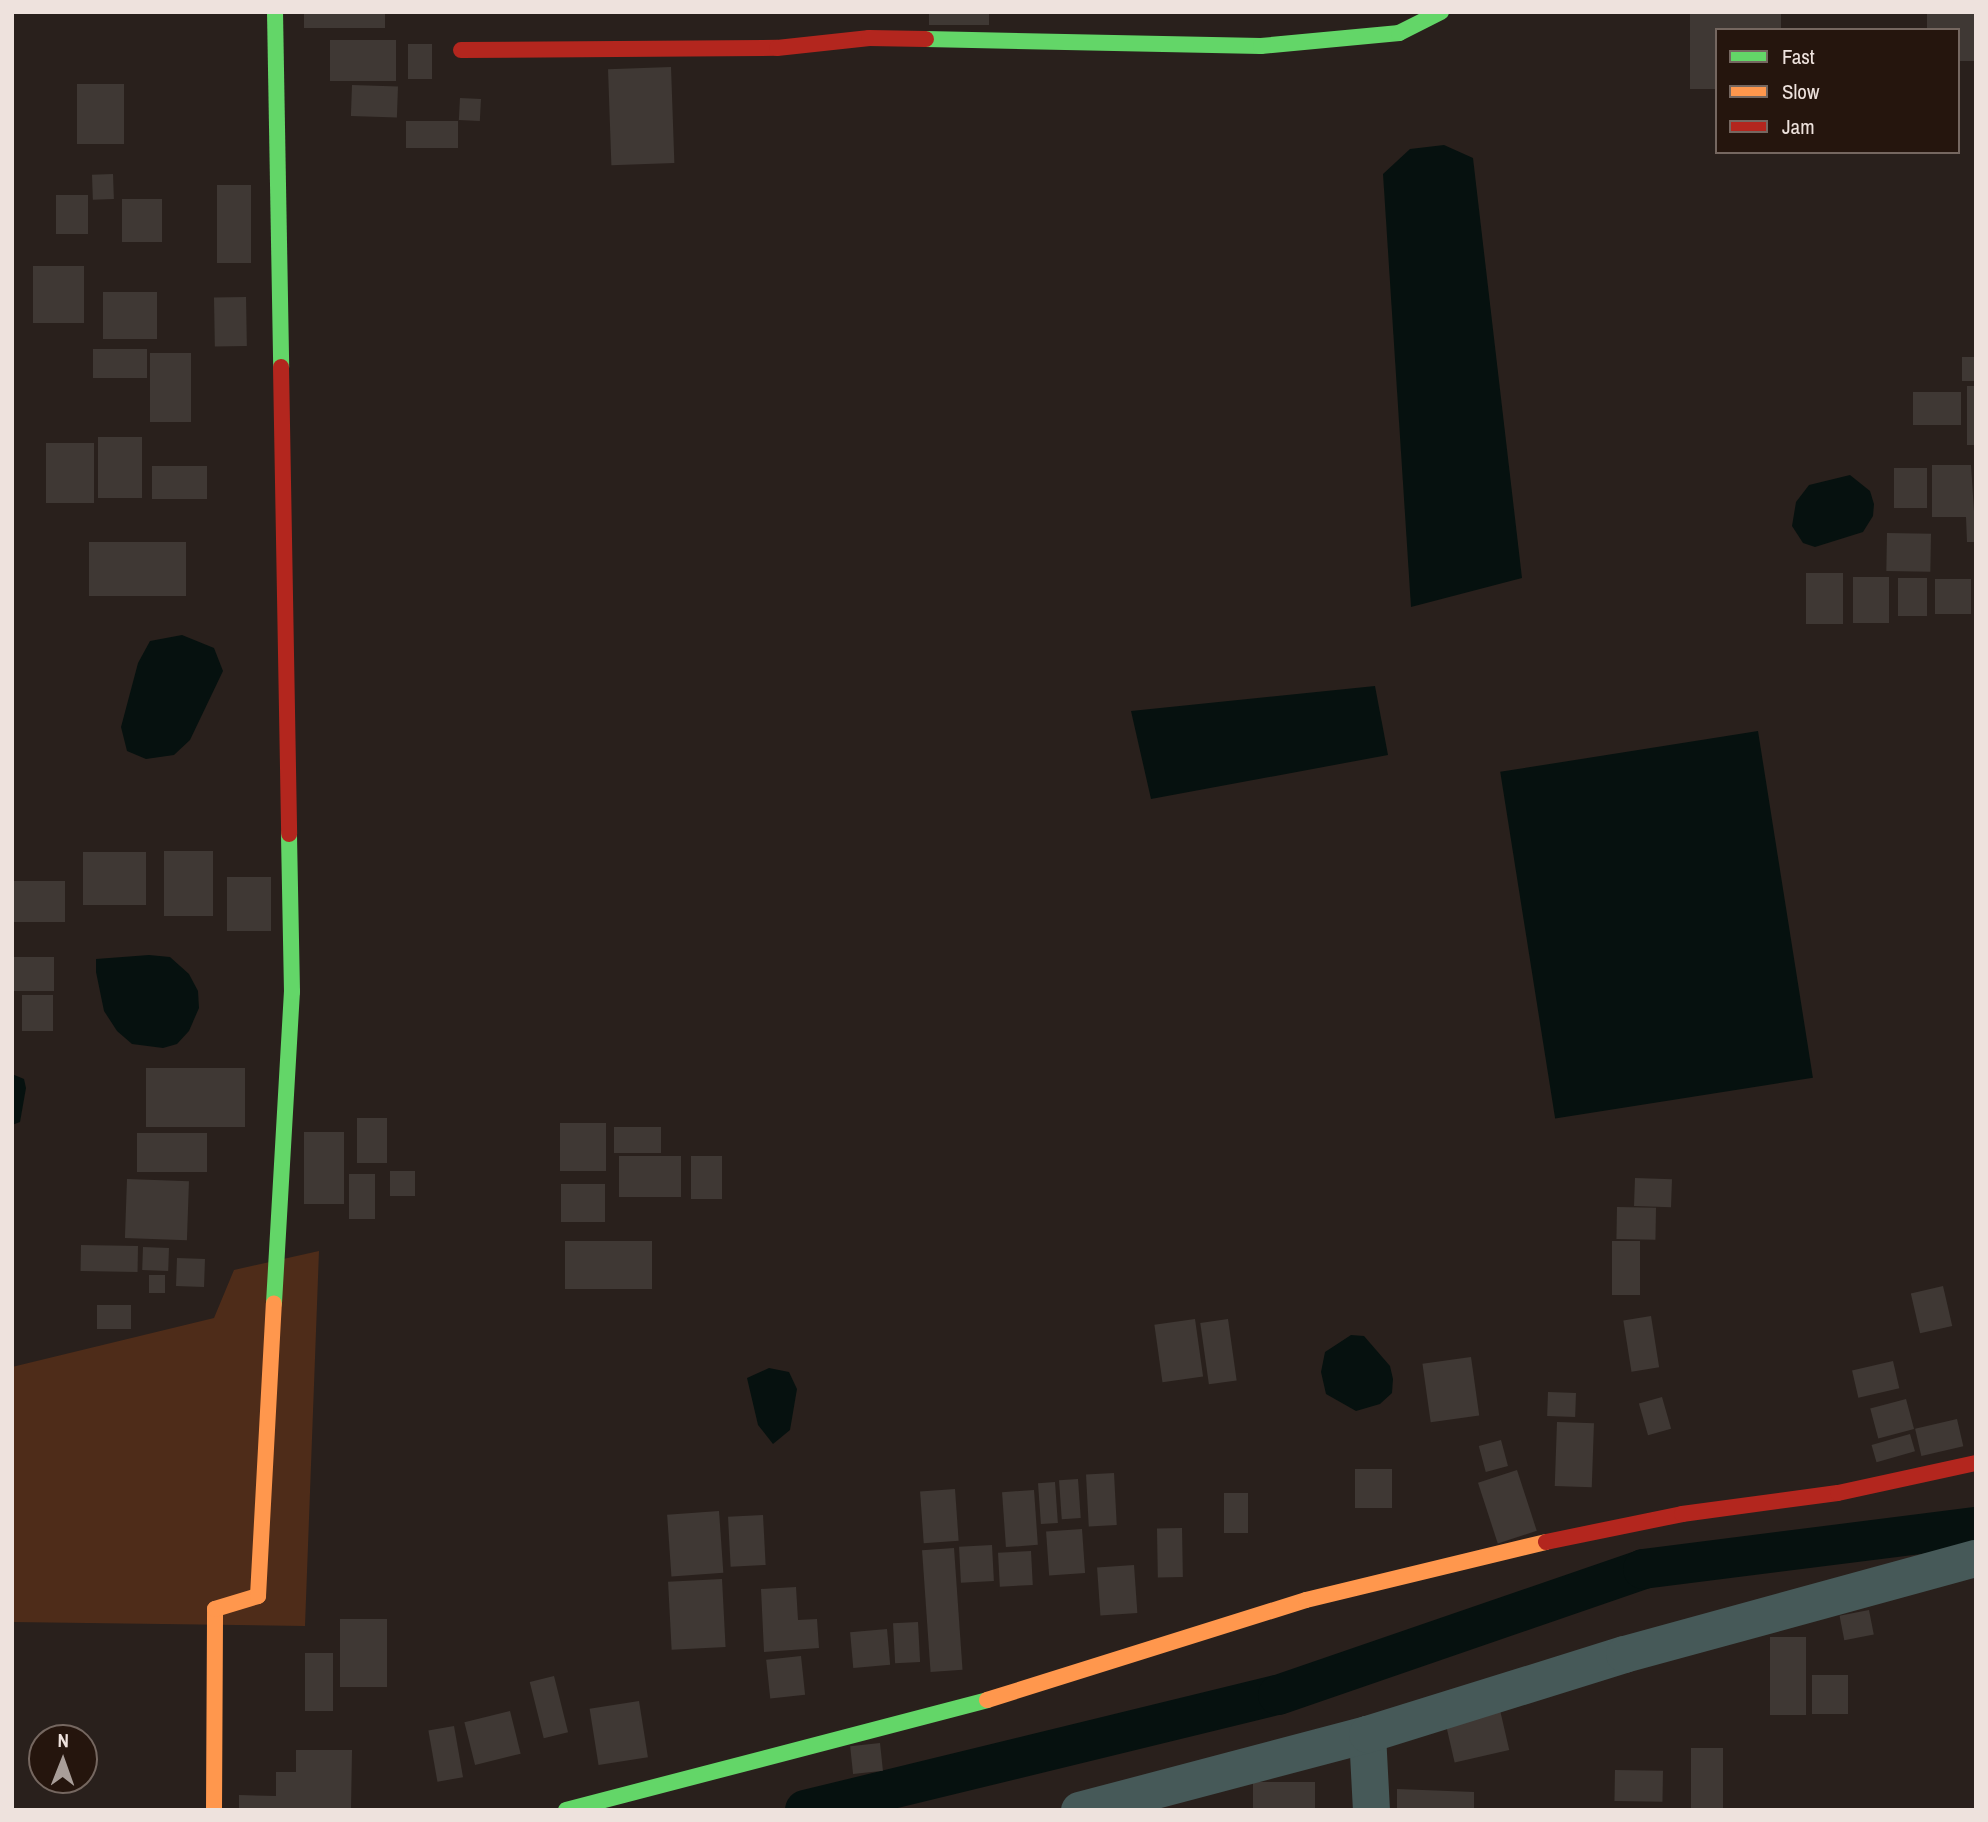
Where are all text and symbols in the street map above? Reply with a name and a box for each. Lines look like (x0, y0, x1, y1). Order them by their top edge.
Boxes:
legend (1715, 28, 1960, 154)
text: Fast (1782, 42, 1815, 71)
text: Slow (1782, 77, 1819, 106)
text: Jam (1782, 112, 1815, 141)
north arrow (28, 1724, 98, 1794)
text: N (57, 1727, 69, 1753)

